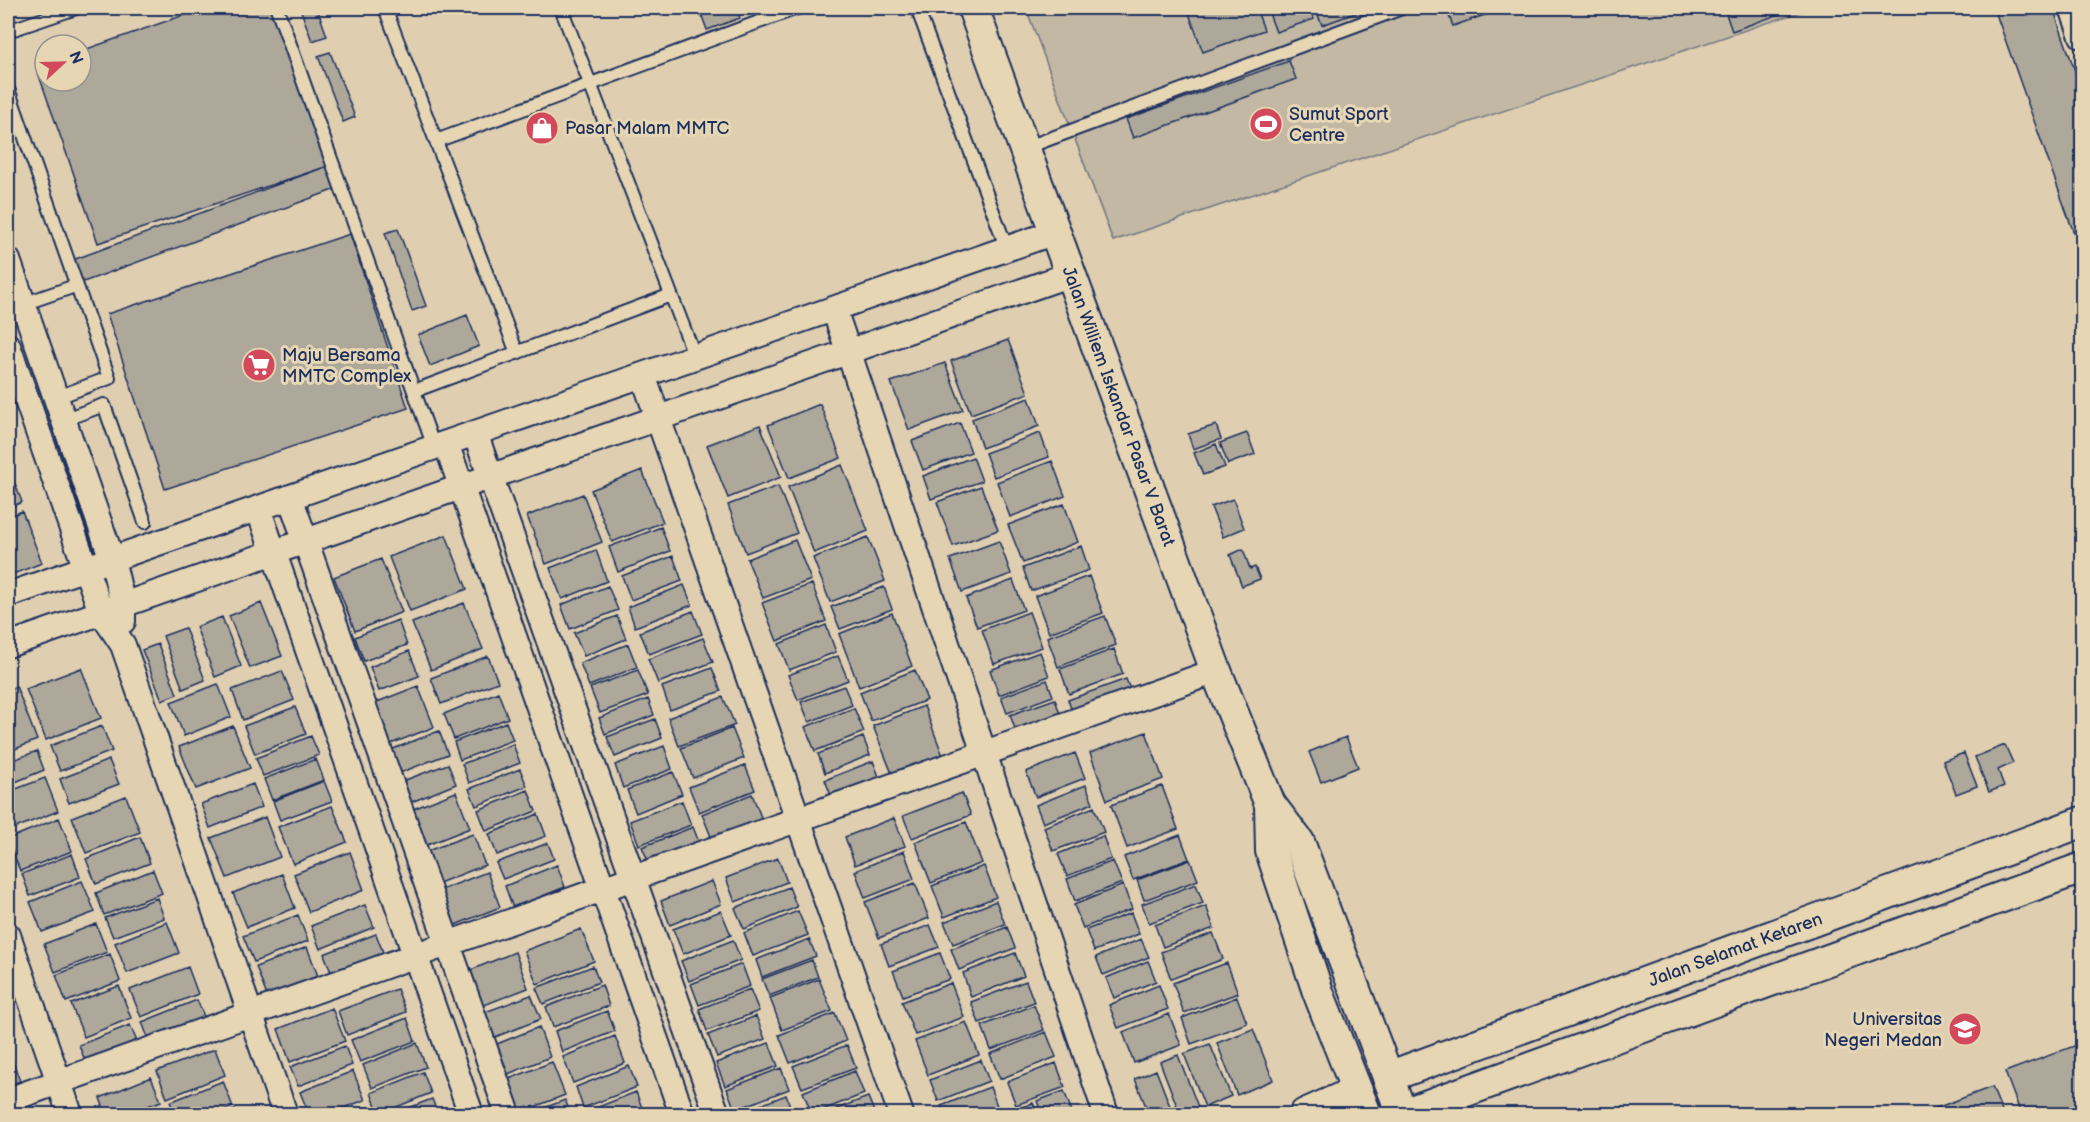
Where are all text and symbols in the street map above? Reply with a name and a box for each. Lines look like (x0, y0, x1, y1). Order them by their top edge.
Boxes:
north arrow (33, 33, 93, 93)
text: N (64, 49, 87, 67)
place label: Sumut Sport Centre (1289, 104, 1389, 146)
sports icon: Sumut Sport Centre (1248, 106, 1284, 142)
shop icon: Pasar Malam MMTC (524, 110, 560, 146)
place label: Pasar Malam MMTC (565, 118, 730, 139)
street label: Jalan Williem Iskandar Pasar V Barat (1058, 263, 1180, 549)
place label: Maju Bersama MMTC Complex (282, 345, 412, 387)
supermarket icon: Maju Bersama MMTC Complex (241, 347, 277, 383)
street label: Jalan Selamat Ketaren (1646, 908, 1825, 991)
place label: Universitas Negeri Medan (1824, 1009, 1942, 1051)
school or university icon: Universitas Negeri Medan (1947, 1011, 1983, 1047)

